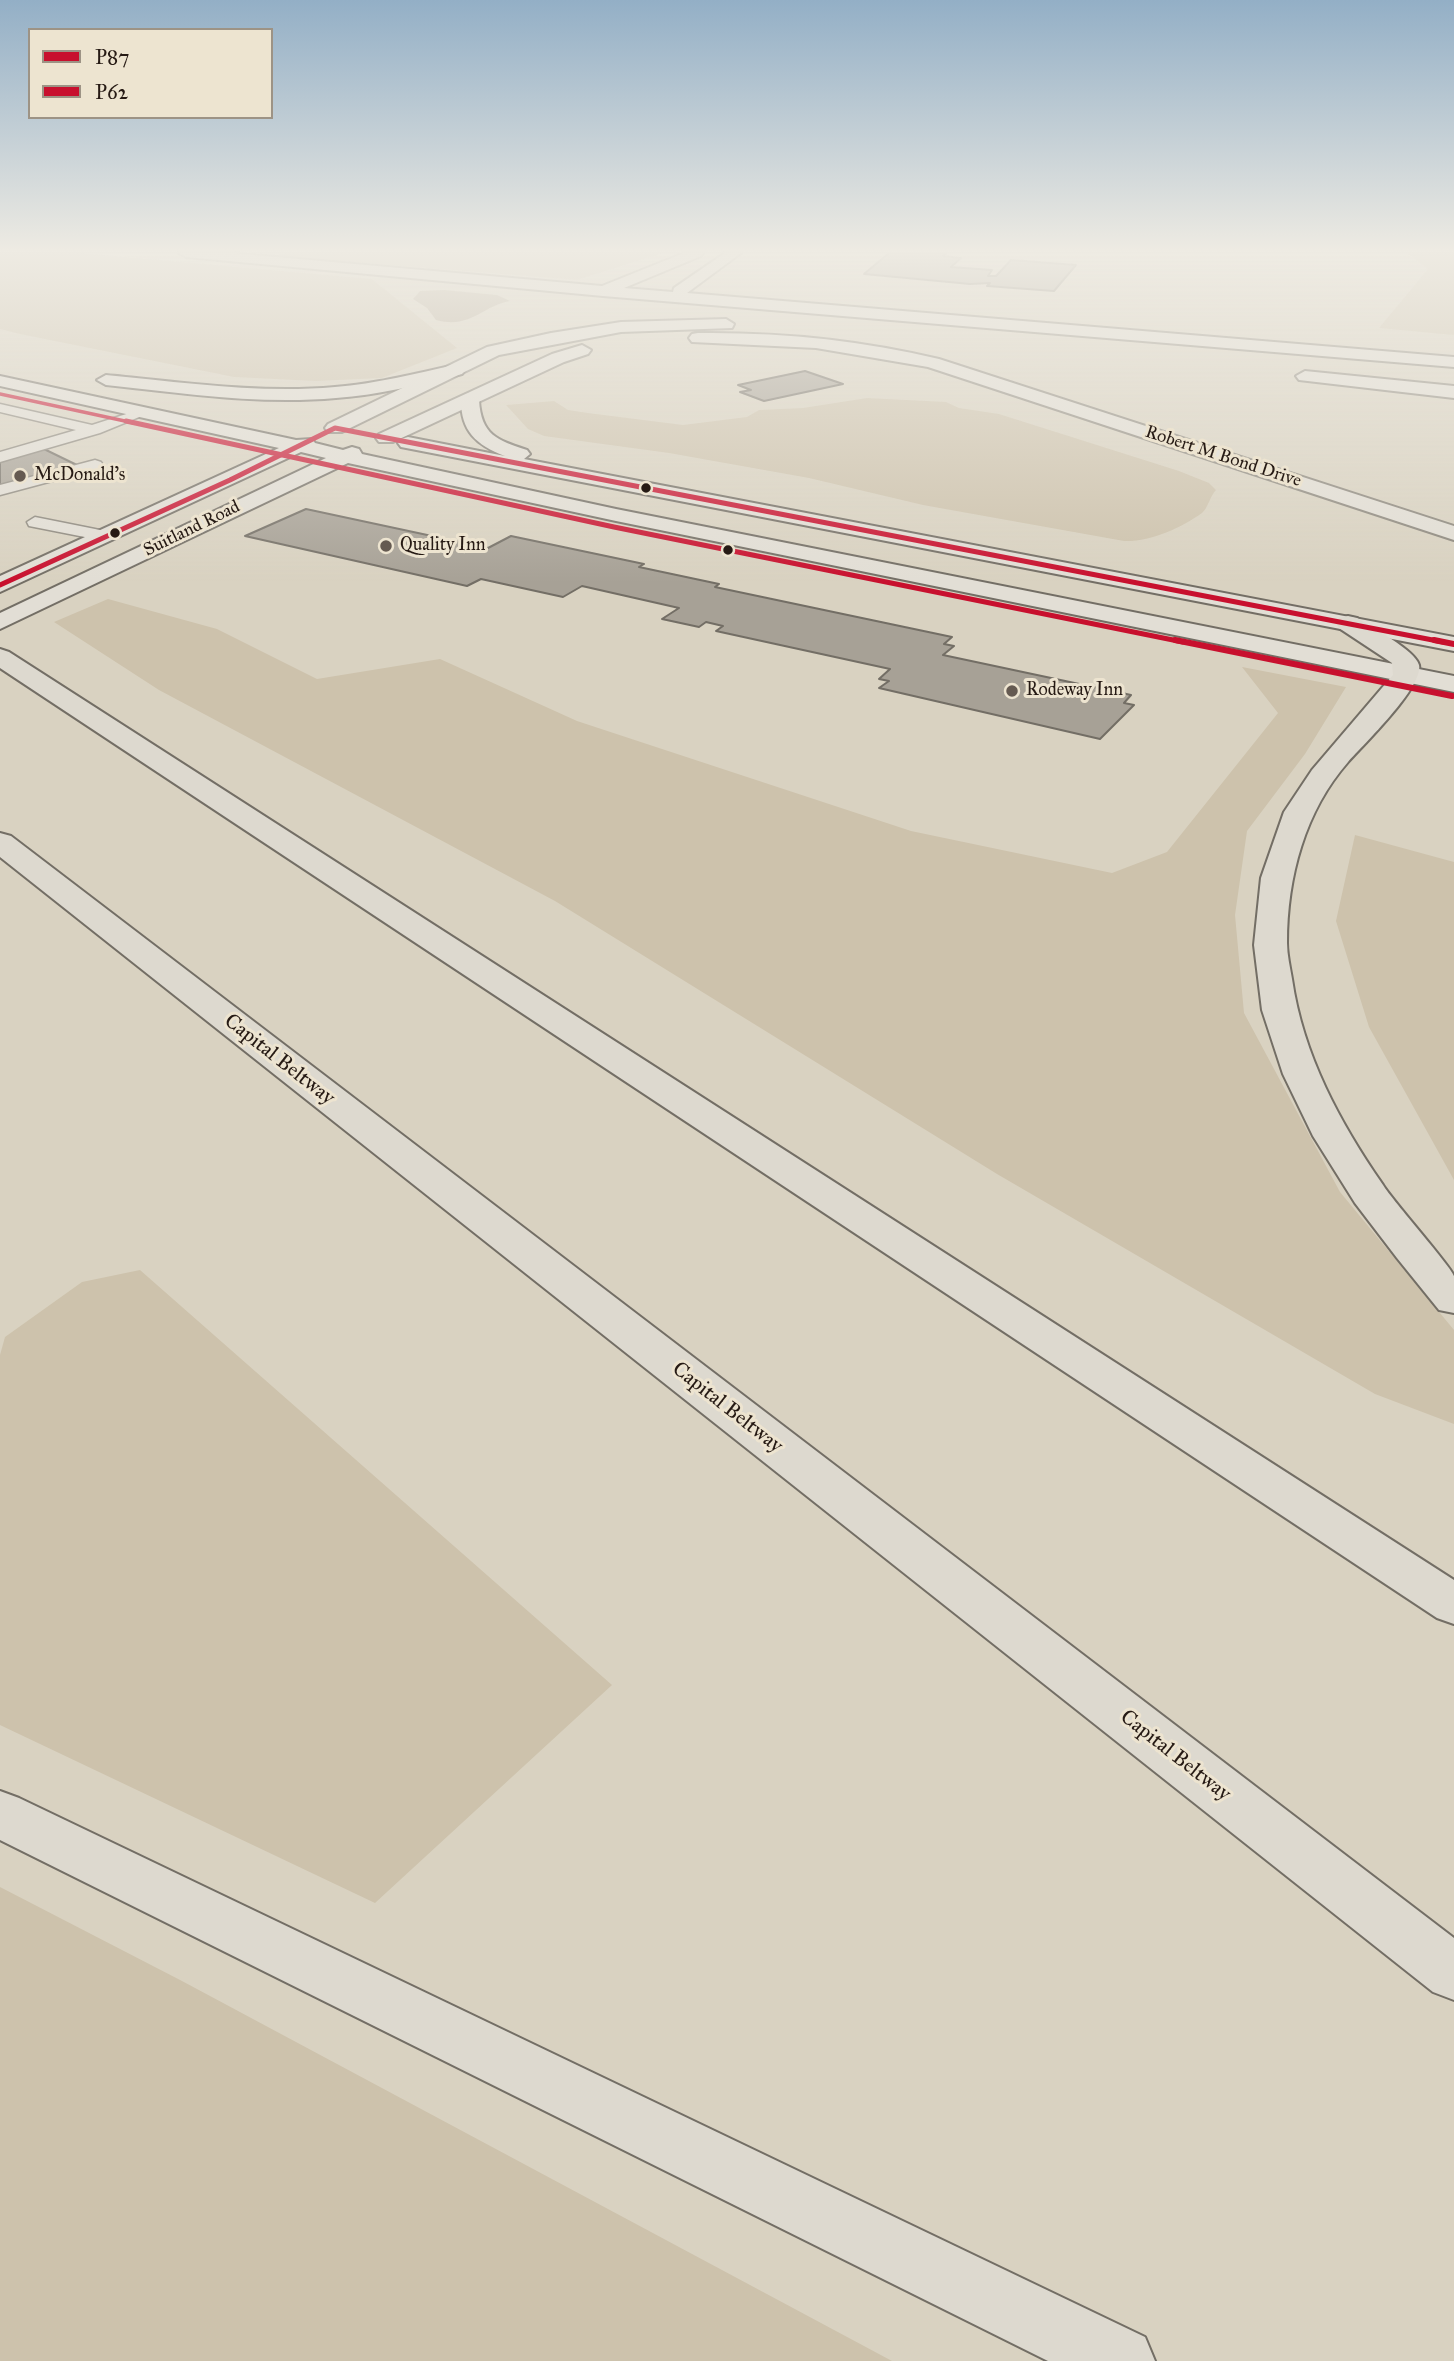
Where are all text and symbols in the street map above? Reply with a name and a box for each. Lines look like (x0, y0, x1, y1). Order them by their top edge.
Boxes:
legend (28, 28, 273, 119)
text: P87 (95, 44, 129, 70)
text: P62 (95, 79, 128, 105)
street label: Robert M Bond Drive (1142, 422, 1304, 492)
place label: McDonald's (34, 465, 125, 487)
marker: McDonald's (12, 468, 28, 484)
unlabelled marker (639, 481, 653, 495)
street label: Suitland Road (140, 496, 244, 562)
unlabelled marker (108, 526, 122, 540)
place label: Quality Inn (400, 535, 486, 557)
marker: Quality Inn (378, 538, 394, 554)
unlabelled marker (721, 543, 735, 557)
place label: Rodeway Inn (1026, 680, 1123, 702)
marker: Rodeway Inn (1004, 683, 1020, 699)
street label: Capital Beltway (219, 1009, 339, 1111)
street label: Capital Beltway (667, 1357, 787, 1459)
street label: Capital Beltway (1115, 1705, 1235, 1807)

